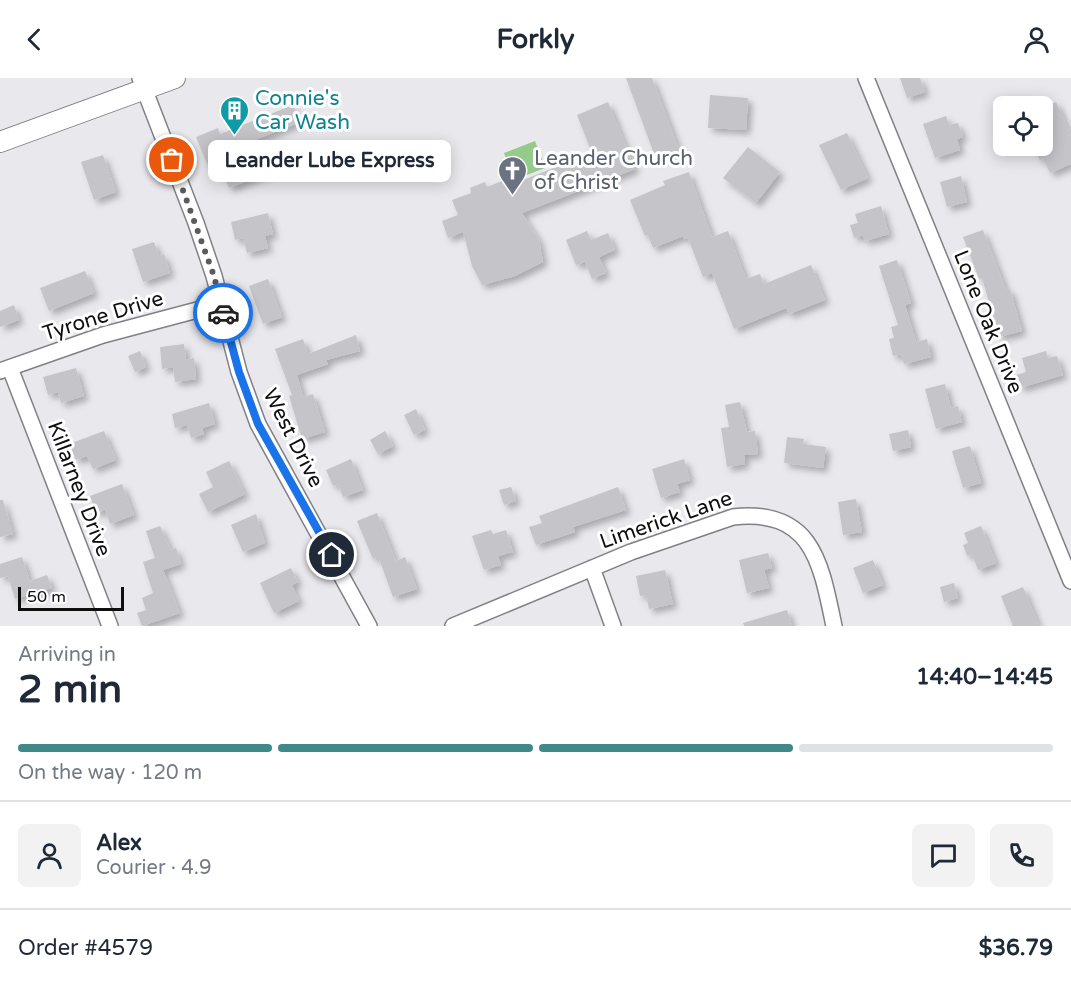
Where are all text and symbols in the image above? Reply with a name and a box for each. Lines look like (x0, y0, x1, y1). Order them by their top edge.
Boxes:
icon: back (18, 23, 51, 56)
text: Forkly (496, 23, 575, 56)
icon: person (1020, 23, 1053, 56)
place label: Connie's Car Wash (255, 86, 350, 135)
building icon: Connie's Car Wash (218, 94, 250, 136)
map controls (993, 96, 1053, 156)
button: locate (993, 96, 1053, 156)
pin (146, 134, 197, 185)
callout: Leander Lube Express (208, 139, 451, 181)
icon: bag (155, 143, 188, 176)
place label: Leander Church of Christ (534, 146, 693, 195)
text: Leander Lube Express (225, 149, 434, 173)
church icon: Leander Church of Christ (497, 154, 529, 196)
street label: Lone Oak Drive (948, 247, 1028, 397)
courier (193, 283, 253, 343)
street label: Tyrone Drive (40, 286, 166, 346)
icon: car (207, 297, 240, 330)
street label: West Drive (257, 384, 329, 492)
street label: Killarney Drive (42, 418, 116, 560)
street label: Limerick Lane (596, 486, 736, 554)
pin (306, 529, 357, 580)
icon: home (315, 538, 348, 571)
scale bar (18, 584, 124, 612)
text: 50 m (27, 587, 66, 607)
text: Arriving in (18, 643, 116, 667)
text: 14:40–14:45 (916, 664, 1053, 690)
text: 2 min (18, 666, 122, 713)
text: On the way · 120 m (18, 761, 202, 785)
button: person (18, 824, 81, 887)
button: chat (912, 824, 975, 887)
button: phone (990, 824, 1053, 887)
text: Alex (96, 830, 142, 856)
text: Courier · 4.9 (96, 856, 211, 880)
text: Order #4579 (18, 935, 153, 961)
text: $36.79 (979, 935, 1053, 961)

